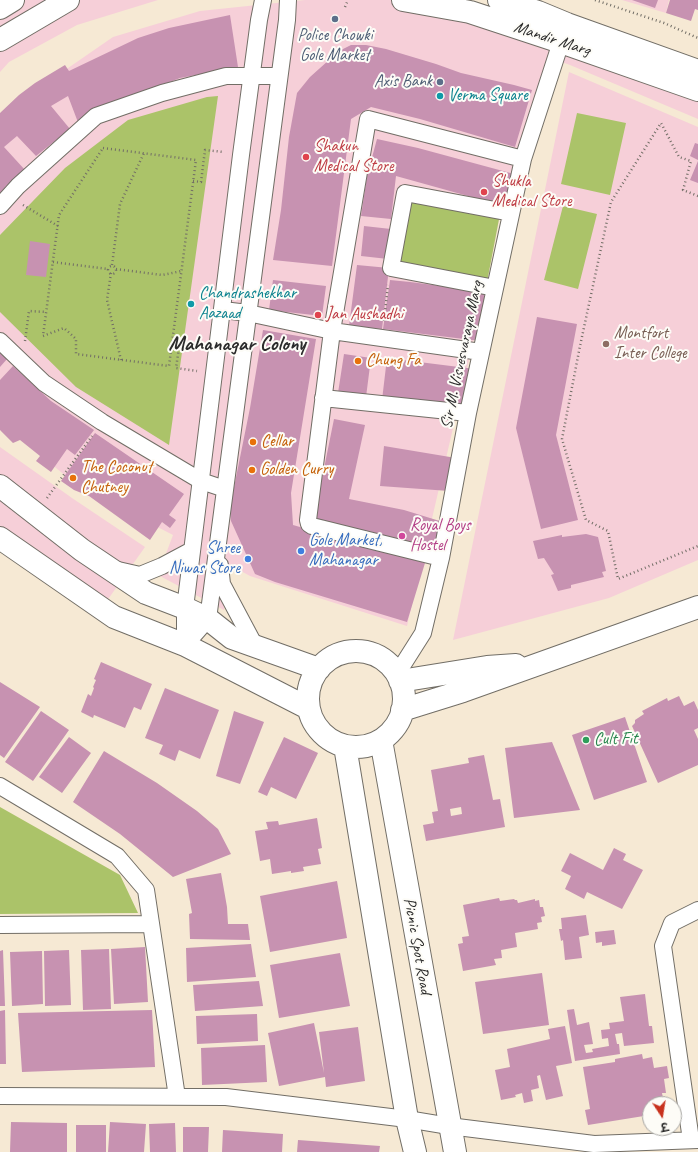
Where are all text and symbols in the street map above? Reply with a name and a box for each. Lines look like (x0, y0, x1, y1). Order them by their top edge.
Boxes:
marker: Police Chowki Gole Market (330, 14, 340, 24)
street label: Mandir Marg (511, 17, 593, 61)
place label: Police Chowki Gole Market (297, 26, 373, 66)
place label: Axis Bank (374, 72, 432, 92)
marker: Axis Bank (435, 77, 445, 87)
place label: Verma Square (448, 86, 528, 106)
marker: Verma Square (435, 91, 445, 101)
place label: Shakun Medical Store (314, 137, 393, 177)
marker: Shakun Medical Store (301, 152, 311, 162)
place label: Shukla Medical Store (492, 172, 571, 212)
marker: Shukla Medical Store (479, 187, 489, 197)
street label: Sir M. Visvesvaraya Marg (436, 279, 488, 431)
place label: Chandrashekhar Aazaad (199, 284, 296, 324)
marker: Chandrashekhar Aazaad (186, 299, 196, 309)
place label: Jan Aushadhi (326, 305, 403, 325)
marker: Jan Aushadhi (313, 310, 323, 320)
place label: Montfort Inter College (614, 324, 687, 364)
district label: Mahanagar Colony (168, 331, 306, 357)
marker: Montfort Inter College (601, 339, 611, 349)
place label: Chung Fa (366, 351, 421, 371)
marker: Chung Fa (353, 356, 363, 366)
place label: Cellar (261, 432, 293, 452)
marker: Cellar (248, 437, 258, 447)
place label: The Coconut Chutney (81, 458, 152, 498)
place label: Golden Curry (260, 460, 333, 480)
marker: Golden Curry (247, 465, 257, 475)
marker: The Coconut Chutney (68, 473, 78, 483)
place label: Royal Boys Hostel (410, 516, 471, 556)
place label: Gole Market, Mahanagar (309, 531, 382, 571)
marker: Royal Boys Hostel (397, 531, 407, 541)
place label: Shree Niwas Store (169, 539, 240, 579)
marker: Gole Market, Mahanagar (296, 546, 306, 556)
marker: Shree Niwas Store (243, 554, 253, 564)
place label: Cult Fit (594, 730, 638, 750)
marker: Cult Fit (581, 735, 591, 745)
street label: Picnic Spot Road (398, 896, 436, 996)
north arrow (642, 1096, 682, 1136)
text: उ (659, 1119, 669, 1134)

